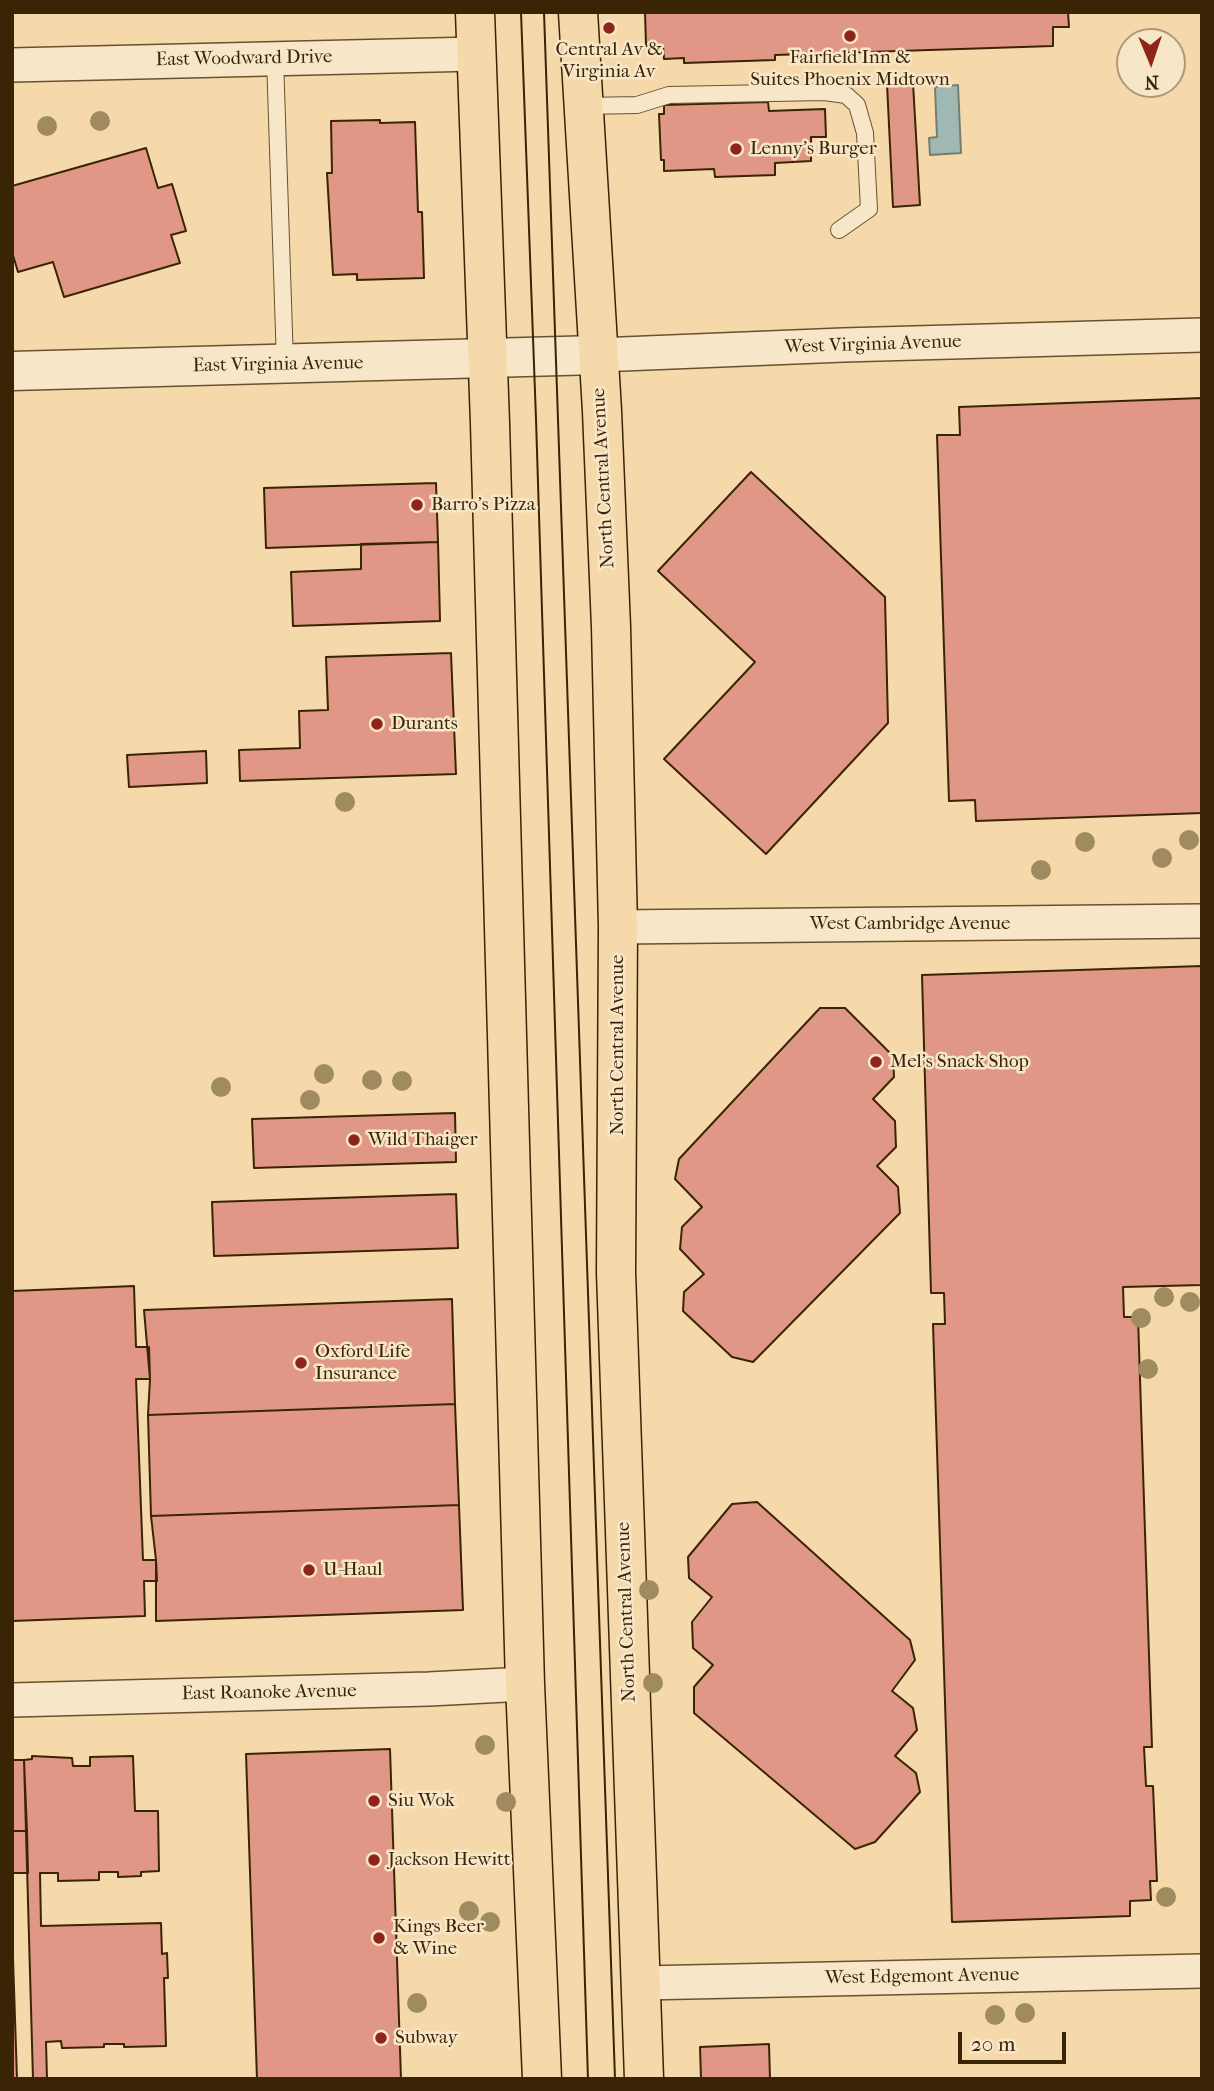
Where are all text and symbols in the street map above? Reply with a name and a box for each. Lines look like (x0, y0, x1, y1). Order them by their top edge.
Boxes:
marker: Central Av & Virginia Av (601, 20, 617, 36)
marker: Fairfield Inn & Suites Phoenix Midtown (842, 28, 858, 44)
north arrow (1116, 28, 1186, 98)
place label: Central Av & Virginia Av (555, 39, 663, 83)
street label: East Woodward Drive (156, 46, 332, 72)
place label: Fairfield Inn & Suites Phoenix Midtown (750, 47, 950, 91)
text: N (1144, 71, 1159, 93)
place label: Lenny's Burger (750, 138, 877, 160)
marker: Lenny's Burger (728, 141, 744, 157)
street label: West Virginia Avenue (784, 331, 962, 359)
street label: East Virginia Avenue (192, 352, 364, 378)
street label: North Central Avenue (588, 387, 620, 569)
place label: Barro's Pizza (431, 494, 536, 516)
marker: Barro's Pizza (409, 497, 425, 513)
place label: Durants (391, 713, 458, 735)
marker: Durants (369, 716, 385, 732)
street label: West Cambridge Avenue (810, 913, 1010, 935)
street label: North Central Avenue (607, 955, 629, 1135)
place label: Mel's Snack Shop (890, 1051, 1029, 1073)
marker: Mel's Snack Shop (868, 1054, 884, 1070)
place label: Wild Thaiger (368, 1129, 478, 1151)
marker: Wild Thaiger (346, 1132, 362, 1148)
place label: Oxford Life Insurance (315, 1341, 410, 1385)
marker: Oxford Life Insurance (293, 1355, 309, 1371)
street label: North Central Avenue (612, 1521, 642, 1703)
place label: U-Haul (323, 1559, 382, 1581)
marker: U-Haul (301, 1562, 317, 1578)
street label: East Roanoke Avenue (181, 1680, 357, 1706)
place label: Siu Wok (388, 1790, 455, 1812)
marker: Siu Wok (366, 1793, 382, 1809)
place label: Jackson Hewitt (388, 1849, 510, 1871)
marker: Jackson Hewitt (366, 1852, 382, 1868)
place label: Kings Beer & Wine (393, 1916, 484, 1960)
marker: Kings Beer & Wine (371, 1930, 387, 1946)
street label: West Edgemont Avenue (825, 1964, 1019, 1990)
scale bar (962, 2018, 1070, 2062)
place label: Subway (395, 2027, 458, 2049)
marker: Subway (373, 2030, 389, 2046)
text: 20 m (971, 2032, 1015, 2056)

